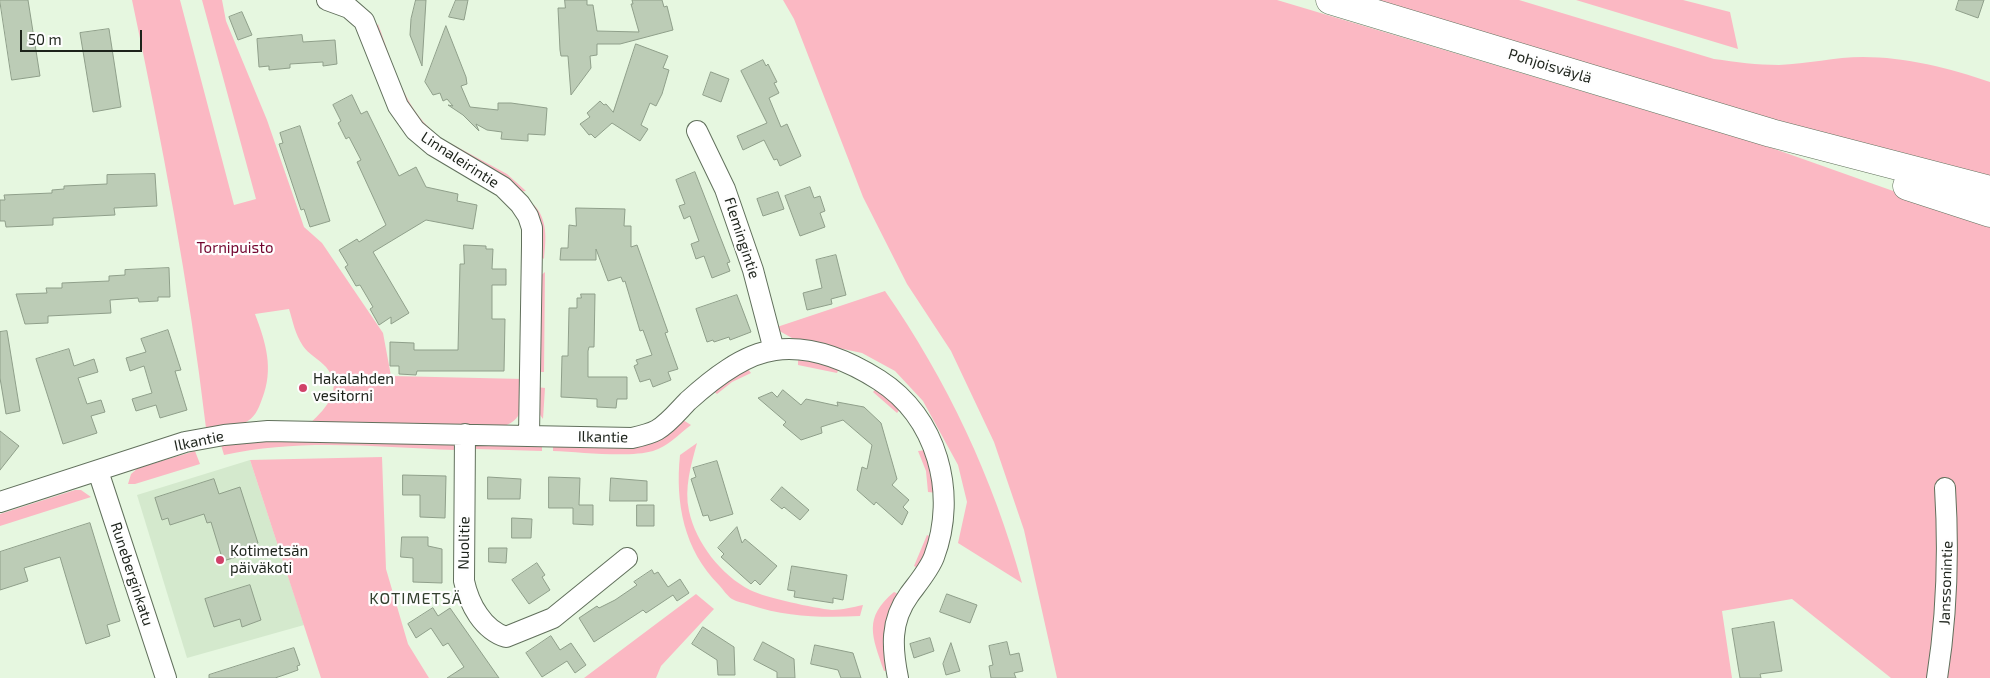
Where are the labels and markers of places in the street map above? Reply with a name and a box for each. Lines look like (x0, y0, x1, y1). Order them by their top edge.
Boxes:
place label: Hakalahden vesitorni (313, 370, 394, 405)
marker: Hakalahden vesitorni (297, 382, 309, 394)
place label: Kotimetsän päiväkoti (230, 542, 308, 577)
marker: Kotimetsän päiväkoti (214, 554, 226, 566)

